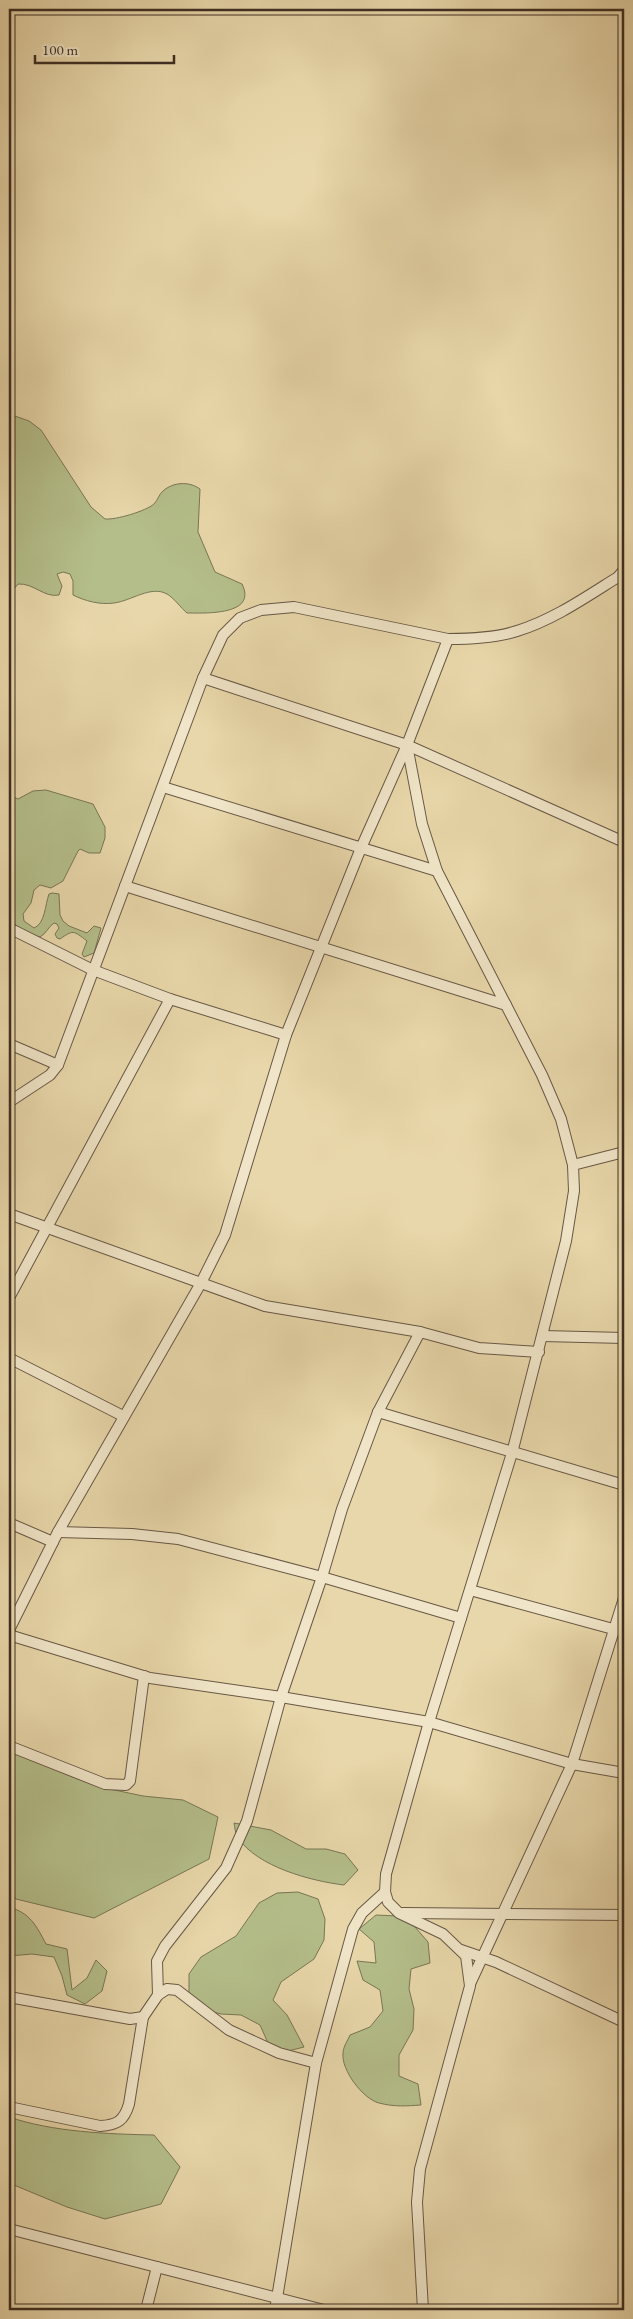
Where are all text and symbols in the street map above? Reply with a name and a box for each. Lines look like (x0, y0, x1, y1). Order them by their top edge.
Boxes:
scale bar (35, 32, 174, 64)
text: 100 m (42, 40, 79, 59)

